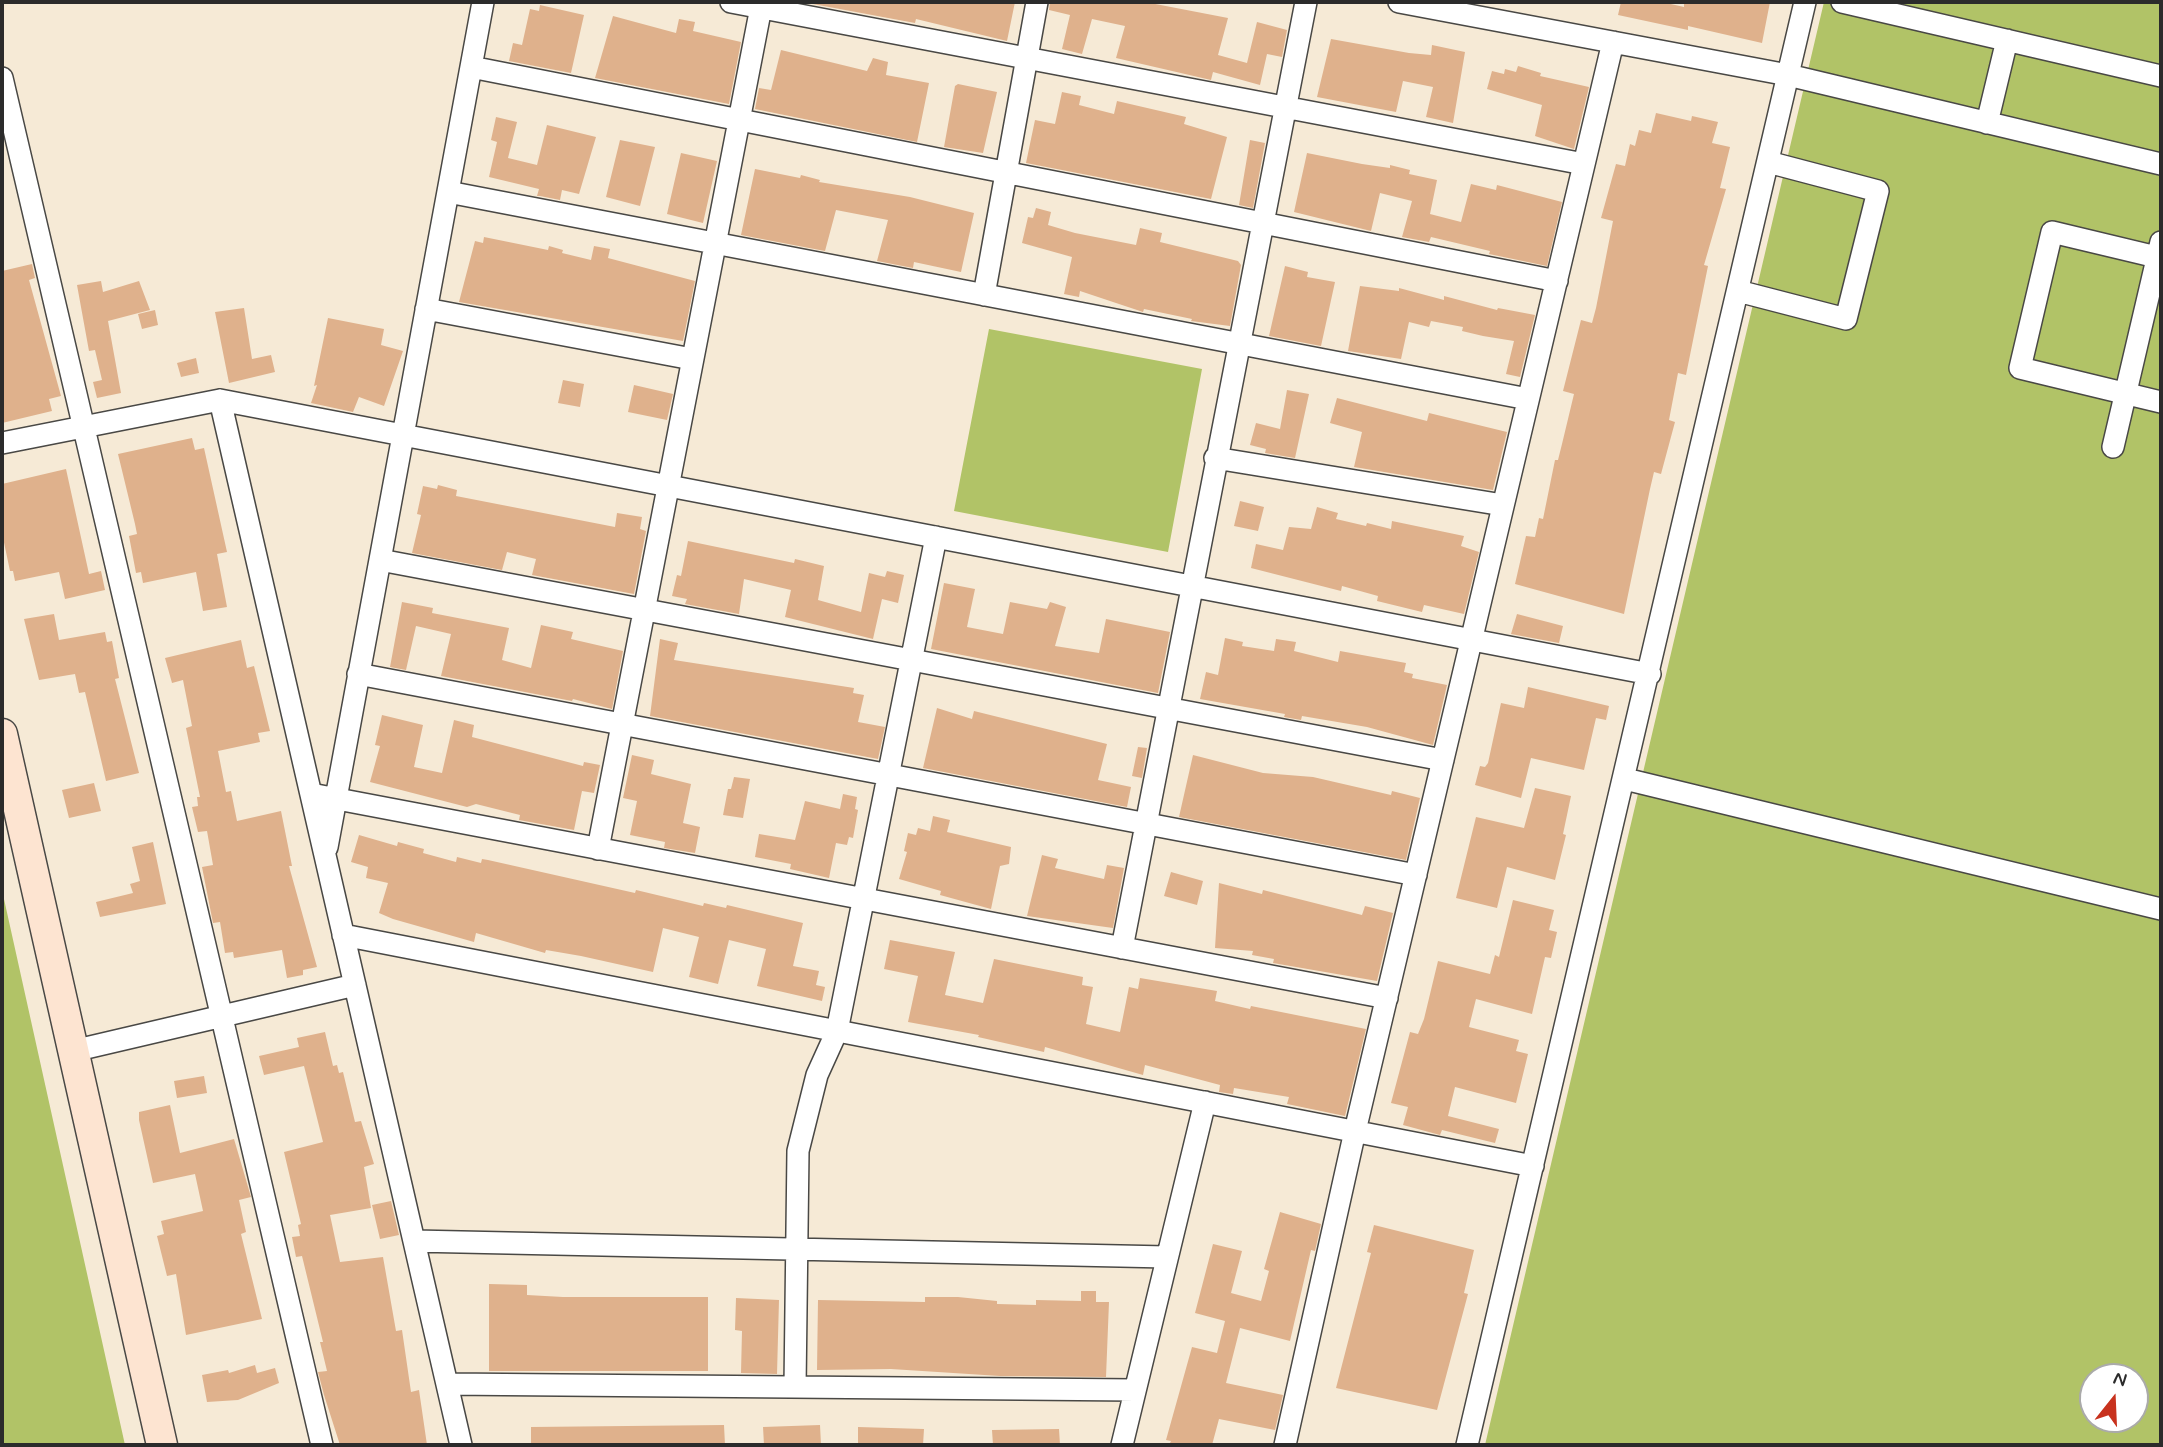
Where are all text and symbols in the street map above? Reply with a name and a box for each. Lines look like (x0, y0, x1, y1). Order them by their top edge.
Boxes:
north arrow (2079, 1363, 2149, 1433)
text: N (2110, 1366, 2130, 1393)

